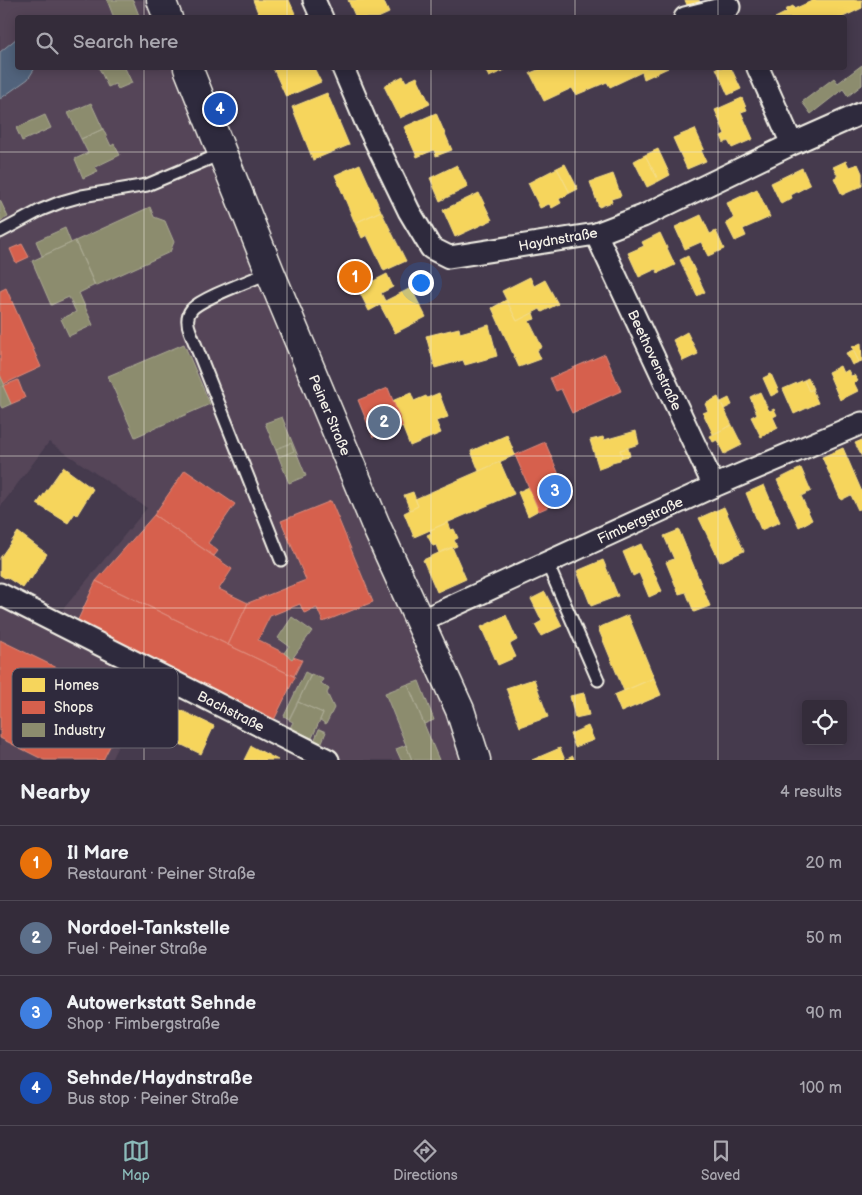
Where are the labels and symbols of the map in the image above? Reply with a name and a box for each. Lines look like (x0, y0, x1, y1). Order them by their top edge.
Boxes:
pin: 4 (204, 90, 236, 128)
street label: Haydnstraße (517, 224, 599, 255)
pin: 1 (339, 258, 371, 296)
your location (408, 270, 434, 296)
street label: Beethovenstraße (624, 307, 685, 413)
street label: Peiner Straße (305, 372, 354, 458)
pin: 2 (368, 403, 400, 441)
pin: 3 (539, 472, 571, 510)
street label: Fimbergstraße (595, 493, 686, 548)
legend (12, 668, 178, 748)
text: Homes (54, 677, 99, 694)
street label: Bachstraße (195, 687, 267, 736)
text: Shops (54, 699, 93, 716)
text: Industry (54, 722, 106, 739)

